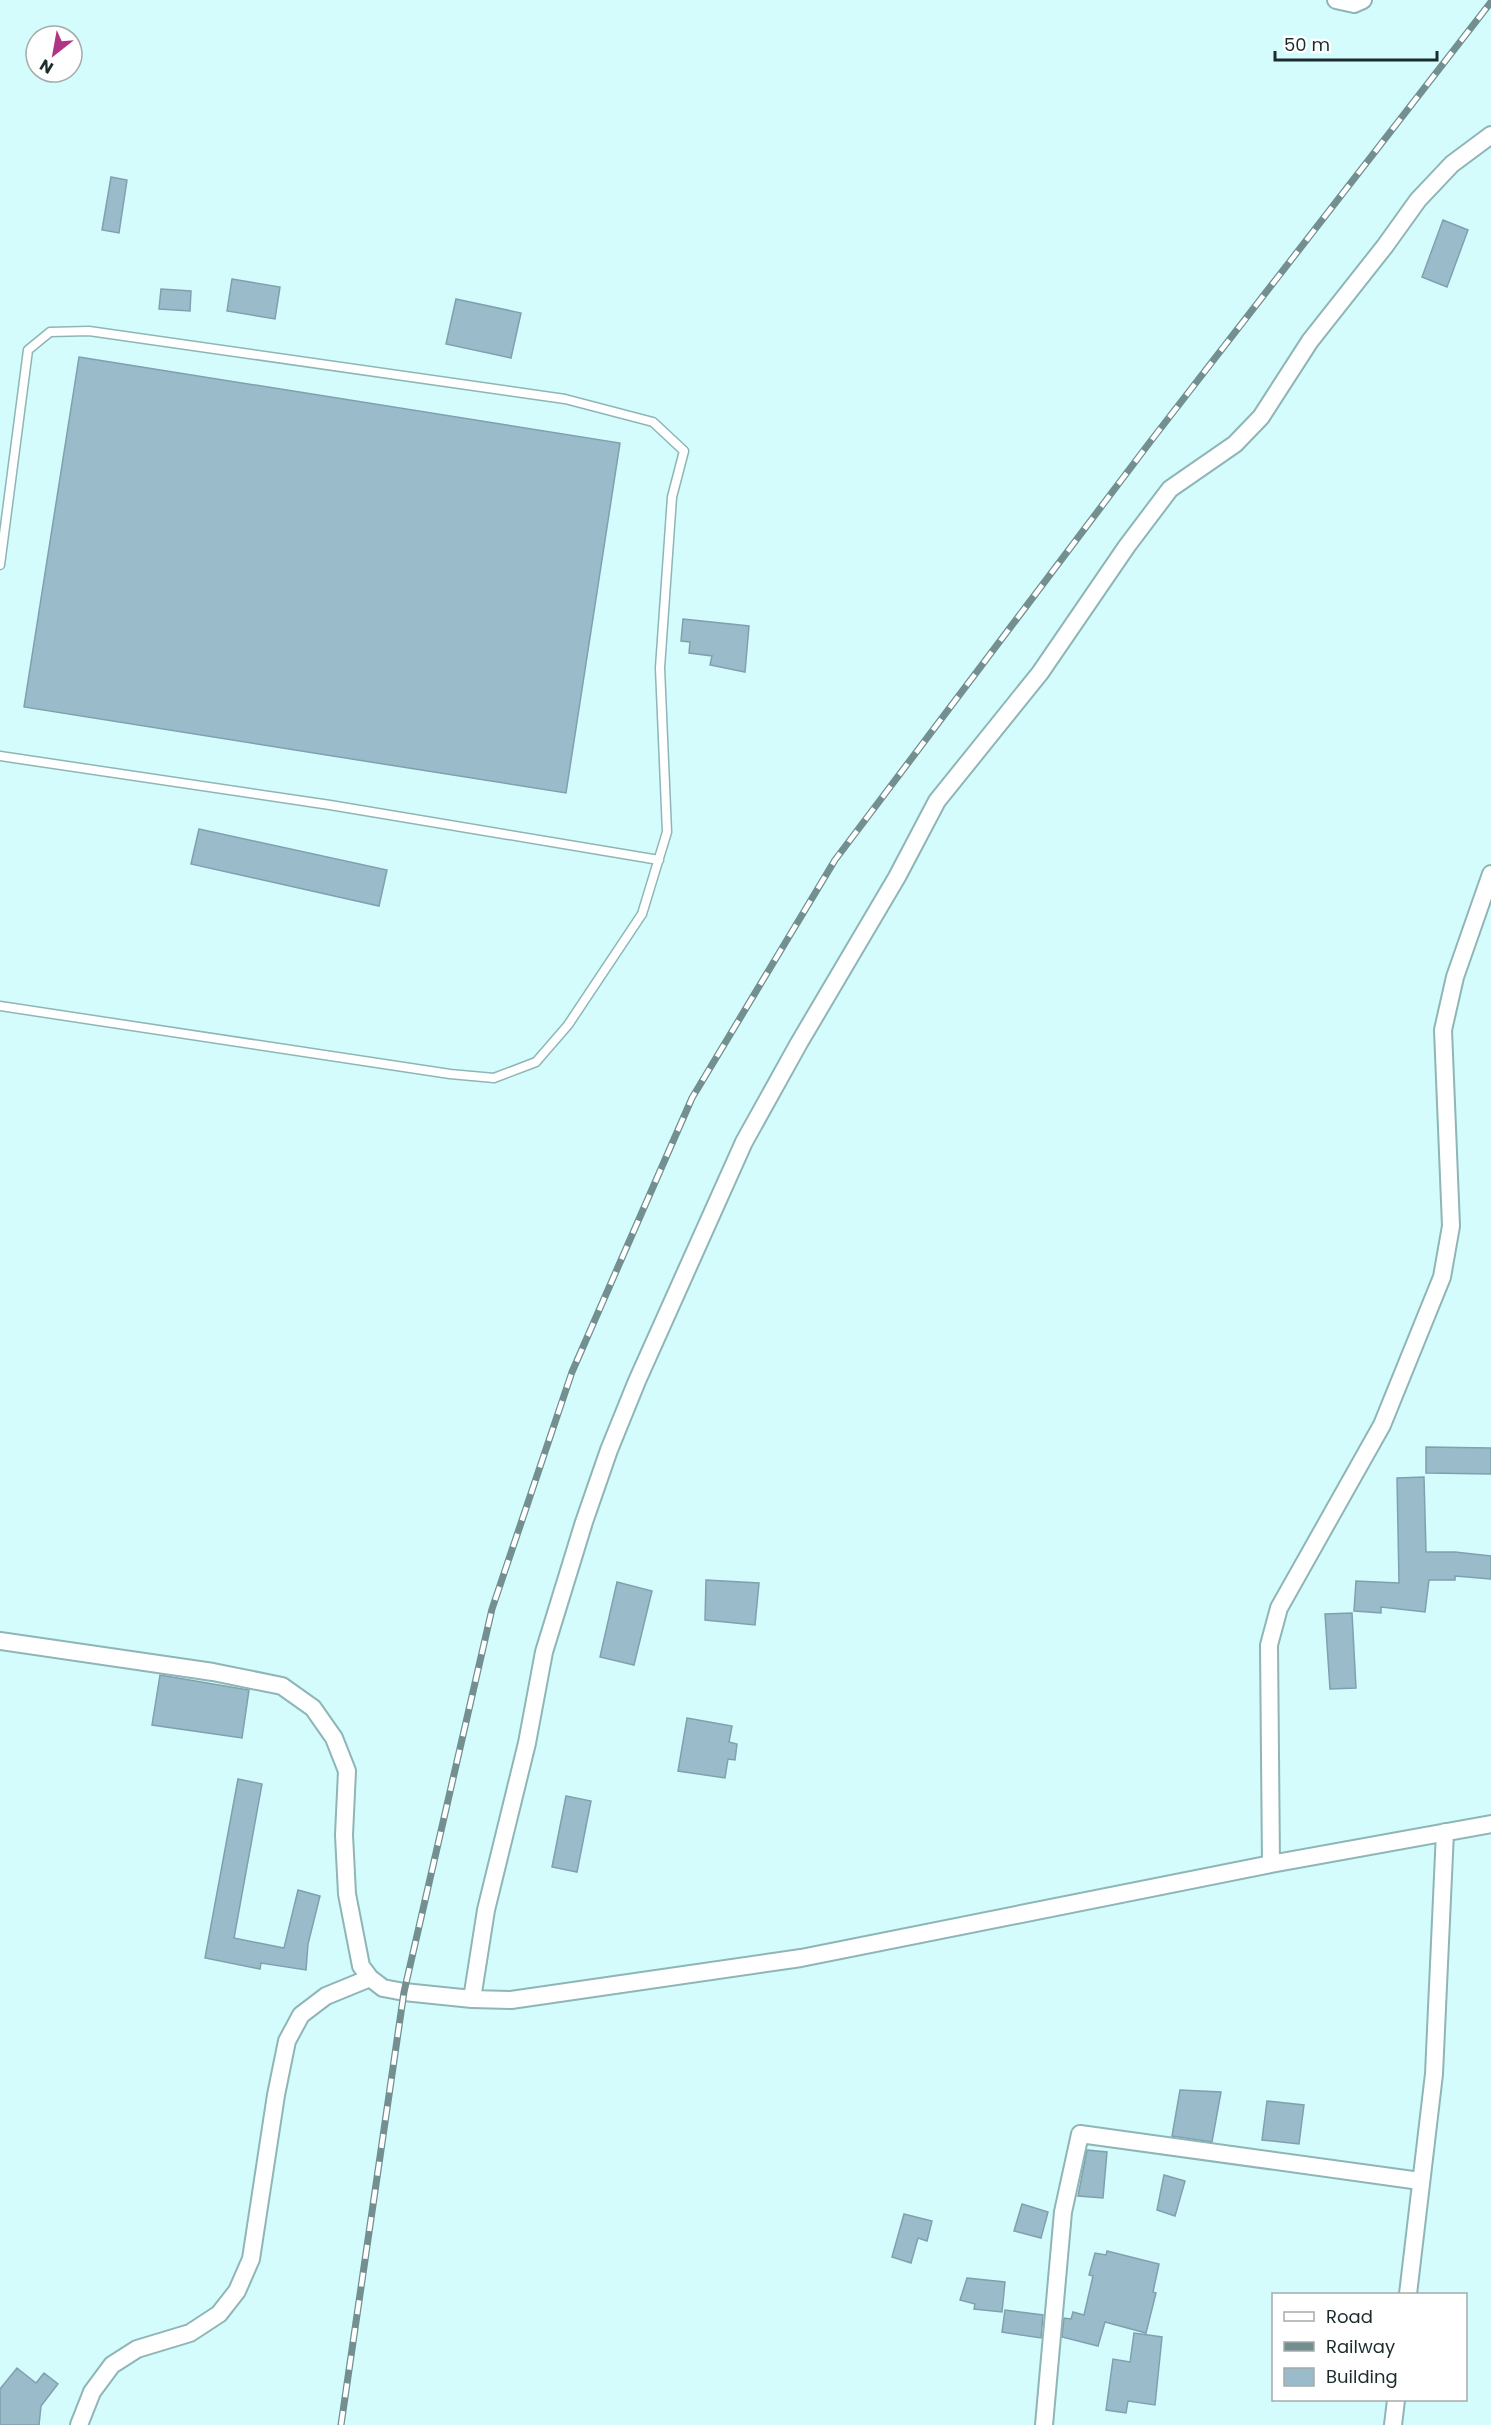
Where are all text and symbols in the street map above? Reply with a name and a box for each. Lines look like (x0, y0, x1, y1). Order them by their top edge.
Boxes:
north arrow (24, 24, 84, 84)
scale bar (1275, 24, 1437, 62)
text: 50 m (1284, 32, 1330, 57)
text: N (35, 53, 58, 79)
legend (1272, 2293, 1467, 2401)
text: Road (1326, 2304, 1373, 2329)
text: Railway (1326, 2334, 1395, 2359)
text: Building (1326, 2364, 1398, 2389)

